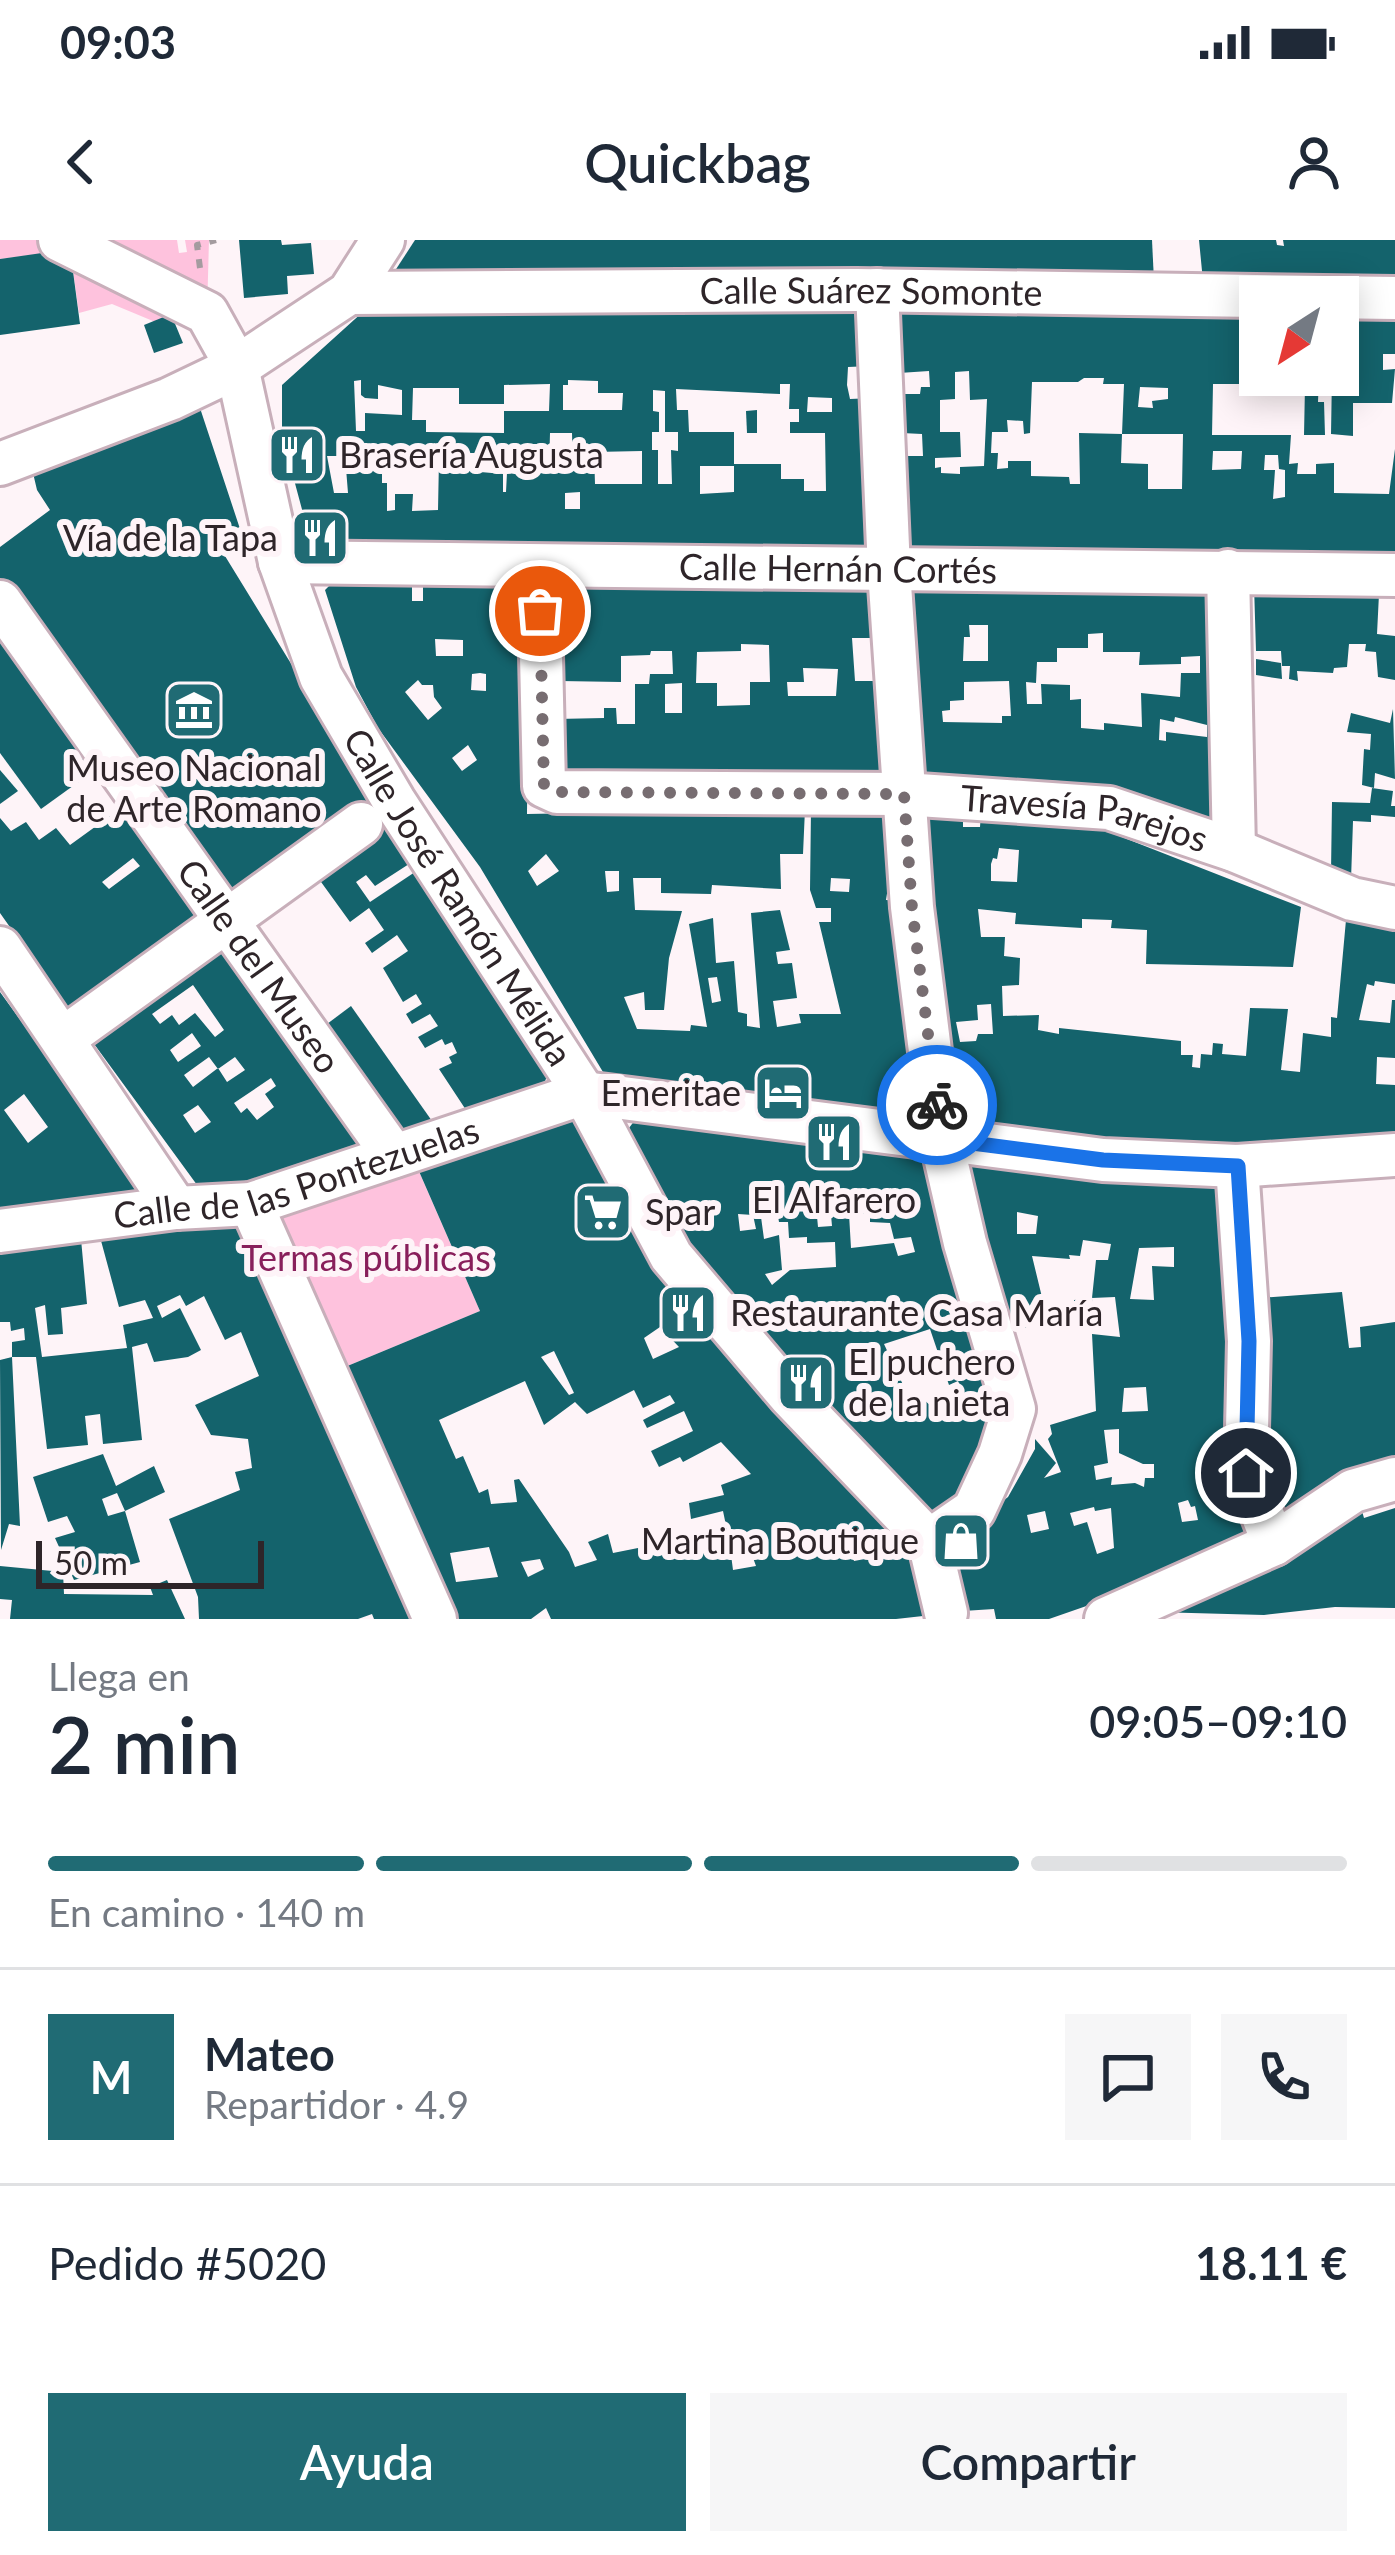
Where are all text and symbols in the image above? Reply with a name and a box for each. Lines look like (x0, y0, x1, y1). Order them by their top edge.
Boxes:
text: 09:03 (60, 15, 176, 69)
icon: back (48, 129, 114, 195)
icon: person (1281, 129, 1347, 195)
text: Quickbag (584, 130, 811, 195)
street label: Calle Suárez Somonte (699, 267, 1043, 314)
north arrow (1239, 276, 1359, 396)
map controls (1239, 276, 1359, 396)
restaurant icon: Brasería Augusta (266, 424, 328, 486)
place label: Brasería Augusta (339, 432, 604, 476)
restaurant icon: Vía de la Tapa (289, 507, 351, 569)
place label: Vía de la Tapa (63, 515, 278, 559)
street label: Calle Hernán Cortés (679, 544, 997, 591)
pin (489, 560, 591, 662)
icon: bag (507, 578, 573, 644)
museum icon: Museo Nacional de Arte Romano (163, 679, 225, 741)
street label: Calle José Ramón Mélida (335, 720, 583, 1073)
place label: Museo Nacional de Arte Romano (66, 745, 322, 830)
street label: Travesía Parejos (960, 775, 1214, 861)
street label: Calle del Museo (169, 850, 351, 1081)
courier (877, 1045, 997, 1165)
hotel icon: Emeritae (752, 1062, 814, 1124)
place label: Emeritae (601, 1070, 741, 1114)
icon: bike (904, 1072, 970, 1138)
street label: Calle de las Pontezuelas (111, 1107, 484, 1237)
restaurant icon: El Alfarero (803, 1111, 865, 1173)
place label: El Alfarero (752, 1177, 916, 1221)
supermarket icon: Spar (572, 1181, 634, 1243)
place label: Spar (645, 1189, 715, 1233)
park label: Termas públicas (241, 1235, 491, 1279)
restaurant icon: Restaurante Casa María (657, 1282, 719, 1344)
place label: Restaurante Casa María (730, 1290, 1103, 1334)
place label: El puchero de la nieta (848, 1339, 1016, 1424)
restaurant icon: El puchero de la nieta (775, 1352, 837, 1414)
pin (1195, 1422, 1297, 1524)
icon: home (1213, 1440, 1279, 1506)
shop icon: Martina Boutique (930, 1510, 992, 1572)
place label: Martina Boutique (641, 1518, 919, 1562)
scale bar (36, 1535, 264, 1588)
text: 50 m (54, 1542, 128, 1582)
text: Llega en (48, 1653, 190, 1699)
text: 09:05–09:10 (1089, 1694, 1347, 1748)
text: 2 min (48, 1697, 241, 1791)
text: En camino · 140 m (48, 1889, 365, 1935)
button: chat (1065, 2014, 1191, 2140)
button: phone (1221, 2014, 1347, 2140)
text: Mateo (204, 2027, 335, 2081)
text: M (90, 2050, 132, 2104)
text: Repartidor · 4.9 (204, 2081, 469, 2127)
text: Pedido #5020 (48, 2236, 326, 2290)
text: 18.11 € (1195, 2236, 1347, 2290)
button: Ayuda (48, 2393, 686, 2531)
button: Compartir (710, 2393, 1347, 2531)

